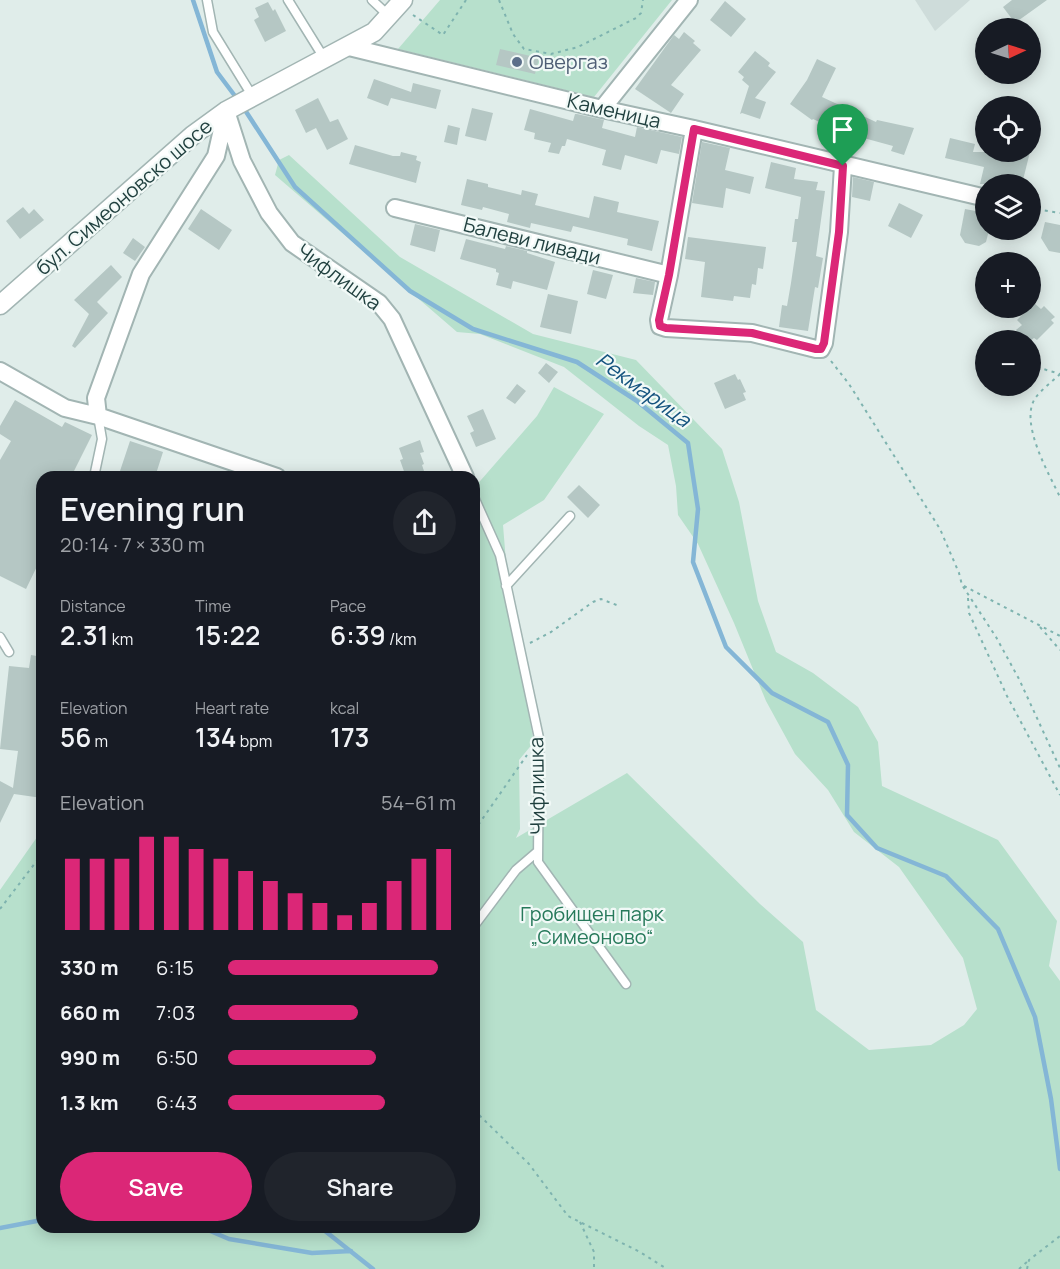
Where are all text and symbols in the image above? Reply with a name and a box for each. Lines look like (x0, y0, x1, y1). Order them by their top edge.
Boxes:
north arrow (975, 18, 1041, 84)
map controls (975, 18, 1041, 396)
place label: Овергаз (529, 48, 608, 75)
marker: Овергаз (510, 55, 524, 69)
street label: Каменица (565, 87, 664, 134)
button: locate (975, 96, 1041, 162)
pin (817, 104, 868, 166)
street label: бул. Симеоновско шосе (30, 112, 218, 281)
icon: arrive (826, 113, 859, 146)
button: layers (975, 174, 1041, 240)
street label: Балеви ливади (461, 210, 604, 271)
street label: Чифлишка (292, 237, 387, 316)
button: + (975, 252, 1041, 318)
button: − (975, 330, 1041, 396)
water label: Рекмарица (591, 345, 698, 434)
text: Evening run (60, 486, 245, 531)
button: share (393, 491, 456, 554)
text: 20:14 · 7 × 330 m (60, 531, 205, 558)
text: Distance (60, 595, 126, 617)
text: Time (195, 595, 231, 617)
text: Pace (330, 595, 366, 617)
text: 2.31 (60, 617, 109, 653)
text: 15:22 (195, 617, 260, 653)
text: 6:39 (330, 617, 386, 653)
text: km (109, 628, 133, 650)
text: /km (386, 628, 417, 650)
text: Elevation (60, 697, 128, 719)
text: Heart rate (195, 697, 269, 719)
text: kcal (330, 697, 359, 719)
text: 56 (60, 719, 91, 755)
text: 134 (195, 719, 237, 755)
text: 173 (330, 719, 369, 755)
text: m (91, 730, 108, 752)
text: bpm (237, 730, 272, 752)
street label: Чифлишка (522, 737, 551, 835)
text: Elevation (60, 789, 144, 816)
text: 54–61 m (381, 789, 456, 816)
park label: Гробищен парк „Симеоново“ (520, 900, 665, 950)
text: 330 m (60, 954, 118, 981)
text: 6:15 (156, 954, 194, 981)
text: 660 m (60, 999, 120, 1026)
text: 7:03 (156, 999, 195, 1026)
text: 990 m (60, 1044, 120, 1071)
text: 6:50 (156, 1044, 198, 1071)
text: 1.3 km (60, 1089, 118, 1116)
text: 6:43 (156, 1089, 197, 1116)
button: Save (60, 1152, 252, 1221)
button: Share (264, 1152, 456, 1221)

